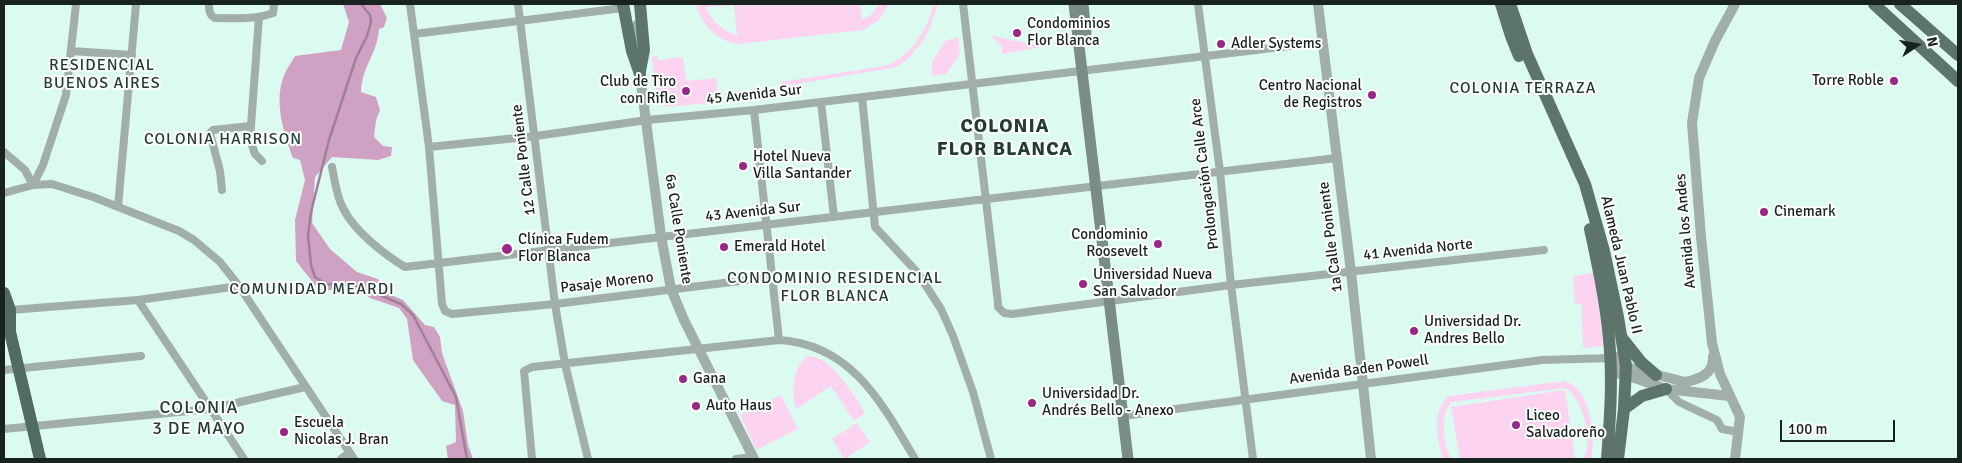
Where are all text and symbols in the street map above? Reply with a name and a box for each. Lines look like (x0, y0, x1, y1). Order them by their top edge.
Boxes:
place label: Condominios Flor Blanca (1027, 15, 1110, 50)
north arrow (1892, 20, 1942, 70)
marker: Condominios Flor Blanca (1011, 27, 1023, 39)
place label: Adler Systems (1231, 35, 1321, 53)
text: N (1923, 35, 1941, 48)
marker: Adler Systems (1215, 38, 1227, 50)
district label: RESIDENCIAL BUENOS AIRES (42, 56, 162, 94)
place label: Torre Roble (1812, 72, 1884, 90)
place label: Club de Tiro con Rifle (600, 73, 676, 108)
marker: Torre Roble (1888, 75, 1900, 87)
place label: Centro Nacional de Registros (1259, 77, 1362, 112)
district label: COLONIA TERRAZA (1448, 79, 1598, 99)
street label: 45 Avenida Sur (705, 81, 803, 109)
marker: Club de Tiro con Rifle (680, 85, 692, 97)
marker: Centro Nacional de Registros (1366, 89, 1378, 101)
street label: Prolongación Calle Arce (1187, 97, 1223, 251)
street label: 12 Calle Poniente (508, 103, 540, 217)
district label: COLONIA FLOR BLANCA (935, 115, 1075, 162)
district label: COLONIA HARRISON (142, 130, 304, 150)
place label: Hotel Nueva Villa Santander (753, 148, 851, 183)
marker: Hotel Nueva Villa Santander (737, 160, 749, 172)
street label: 6a Calle Poniente (660, 173, 696, 285)
street label: Avenida los Andes (1672, 173, 1700, 289)
street label: 1a Calle Poniente (1315, 181, 1347, 293)
street label: Alameda Juan Pablo II (1596, 194, 1646, 336)
street label: 43 Avenida Sur (704, 198, 802, 226)
place label: Cinemark (1774, 203, 1835, 221)
marker: Cinemark (1758, 206, 1770, 218)
place label: Condominio Roosevelt (1071, 226, 1148, 261)
place label: Clínica Fudem Flor Blanca (518, 231, 609, 266)
street label: 41 Avenida Norte (1362, 235, 1474, 265)
place label: Emerald Hotel (734, 238, 825, 256)
marker: Condominio Roosevelt (1152, 238, 1164, 250)
marker: Emerald Hotel (718, 241, 730, 253)
marker: Clínica Fudem Flor Blanca (500, 242, 514, 256)
place label: Universidad Nueva San Salvador (1093, 266, 1212, 301)
street label: Pasaje Moreno (559, 268, 655, 298)
district label: CONDOMINIO RESIDENCIAL FLOR BLANCA (724, 269, 946, 307)
marker: Universidad Nueva San Salvador (1077, 278, 1089, 290)
district label: COMUNIDAD MEARDI (227, 280, 397, 300)
place label: Universidad Dr. Andres Bello (1424, 313, 1521, 348)
marker: Universidad Dr. Andres Bello (1408, 325, 1420, 337)
street label: Avenida Baden Powell (1288, 351, 1430, 389)
place label: Gana (693, 370, 726, 388)
marker: Gana (677, 373, 689, 385)
place label: Universidad Dr. Andrés Bello - Anexo (1042, 385, 1174, 420)
district label: COLONIA 3 DE MAYO (151, 397, 247, 439)
place label: Auto Haus (706, 397, 772, 415)
marker: Universidad Dr. Andrés Bello - Anexo (1026, 397, 1038, 409)
marker: Auto Haus (690, 400, 702, 412)
place label: Liceo Salvadoreño (1526, 407, 1605, 442)
scale bar (1782, 410, 1897, 442)
place label: Escuela Nicolas J. Bran (294, 414, 389, 449)
marker: Liceo Salvadoreño (1510, 419, 1522, 431)
text: 100 m (1788, 420, 1828, 438)
marker: Escuela Nicolas J. Bran (278, 426, 290, 438)

